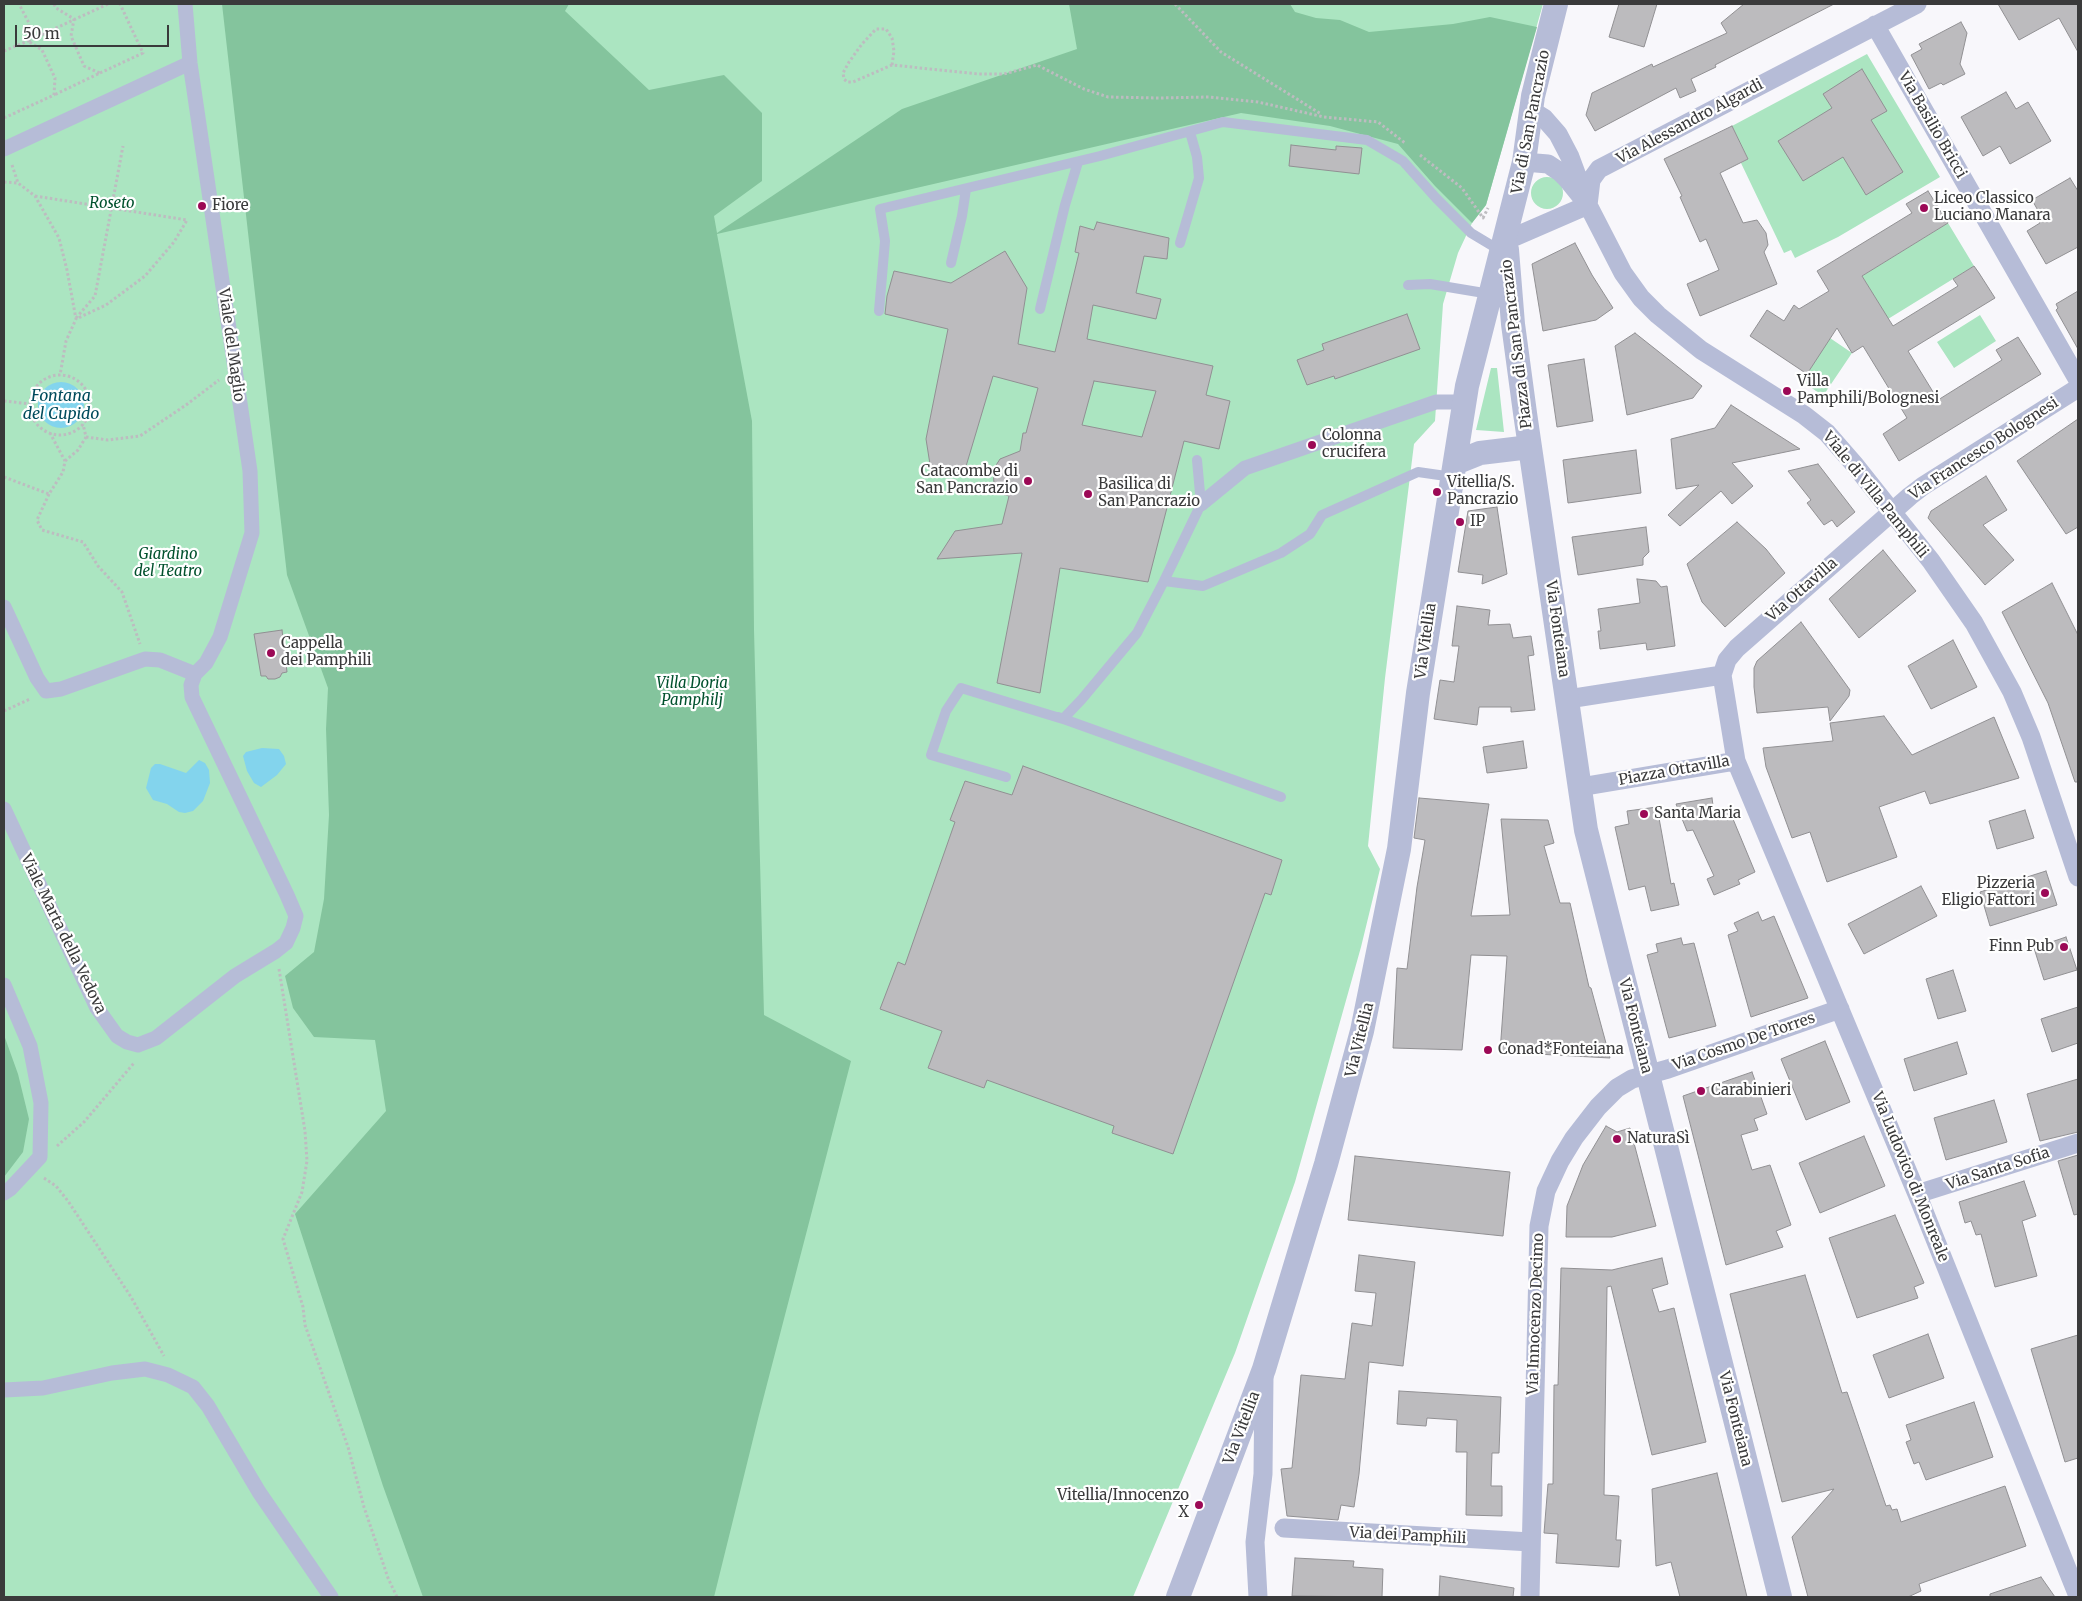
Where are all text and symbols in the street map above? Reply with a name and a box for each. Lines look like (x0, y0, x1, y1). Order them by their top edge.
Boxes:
scale bar (18, 15, 171, 47)
text: 50 m (23, 24, 60, 43)
street label: Via di San Pancrazio (1508, 49, 1554, 195)
street label: Via Basilio Bricci (1894, 69, 1970, 181)
street label: Via Alessandro Algardi (1614, 76, 1766, 168)
place label: Liceo Classico Luciano Manara (1934, 190, 2051, 225)
park label: Roseto (89, 195, 135, 213)
place label: Fiore (212, 197, 249, 215)
marker: Fiore (196, 200, 208, 212)
marker: Liceo Classico Luciano Manara (1918, 202, 1930, 214)
street label: Piazza di San Pancrazio (1498, 258, 1536, 430)
street label: Viale del Maglio (214, 287, 248, 403)
place label: Villa Pamphili/Bolognesi (1797, 373, 1939, 408)
marker: Villa Pamphili/Bolognesi (1781, 385, 1793, 397)
water label: Fontana del Cupido (23, 386, 99, 424)
street label: Via Francesco Bolognesi (1906, 394, 2062, 504)
place label: Colonna crucifera (1322, 427, 1386, 462)
street label: Viale di Villa Pamphili (1818, 428, 1932, 562)
marker: Colonna crucifera (1306, 439, 1318, 451)
place label: Catacombe di San Pancrazio (916, 463, 1018, 498)
place label: Vitellia/S. Pancrazio (1447, 474, 1518, 509)
marker: Catacombe di San Pancrazio (1022, 475, 1034, 487)
place label: Basilica di San Pancrazio (1098, 476, 1200, 511)
marker: Vitellia/S. Pancrazio (1431, 486, 1443, 498)
marker: Basilica di San Pancrazio (1082, 488, 1094, 500)
place label: IP (1470, 513, 1485, 531)
marker: IP (1454, 516, 1466, 528)
park label: Giardino del Teatro (134, 546, 202, 581)
street label: Via Ottavilla (1763, 554, 1841, 626)
street label: Via Fonteiana (1541, 579, 1573, 679)
street label: Via Vitellia (1412, 602, 1440, 680)
place label: Cappella dei Pamphili (281, 635, 372, 670)
marker: Cappella dei Pamphili (265, 647, 277, 659)
park label: Villa Doria Pamphilj (656, 675, 728, 710)
street label: Piazza Ottavilla (1617, 752, 1731, 790)
place label: Santa Maria (1654, 805, 1741, 823)
marker: Santa Maria (1638, 808, 1650, 820)
street label: Viale Marta della Vedova (16, 851, 110, 1017)
place label: Pizzeria Eligio Fattori (1941, 875, 2035, 910)
marker: Pizzeria Eligio Fattori (2039, 887, 2051, 899)
place label: Finn Pub (1989, 938, 2054, 956)
marker: Finn Pub (2058, 941, 2070, 953)
street label: Via Fonteiana (1614, 976, 1656, 1076)
street label: Via Vitellia (1342, 1001, 1378, 1079)
street label: Via Cosmo De Torres (1671, 1009, 1817, 1075)
place label: Conad*Fonteiana (1498, 1041, 1624, 1059)
marker: Conad*Fonteiana (1482, 1044, 1494, 1056)
place label: Carabinieri (1711, 1082, 1791, 1100)
marker: Carabinieri (1695, 1085, 1707, 1097)
street label: Via Ludovico di Monreale (1868, 1090, 1952, 1264)
place label: NaturaSì (1627, 1130, 1690, 1148)
marker: NaturaSì (1611, 1133, 1623, 1145)
street label: Via Santa Sofia (1944, 1144, 2052, 1194)
street label: Via Innocenzo Decimo (1524, 1233, 1548, 1395)
street label: Via Fonteiana (1714, 1369, 1756, 1469)
street label: Via Vitellia (1220, 1389, 1264, 1467)
place label: Vitellia/Innocenzo X (1057, 1487, 1189, 1522)
marker: Vitellia/Innocenzo X (1193, 1499, 1205, 1511)
street label: Via dei Pamphili (1349, 1524, 1467, 1548)

